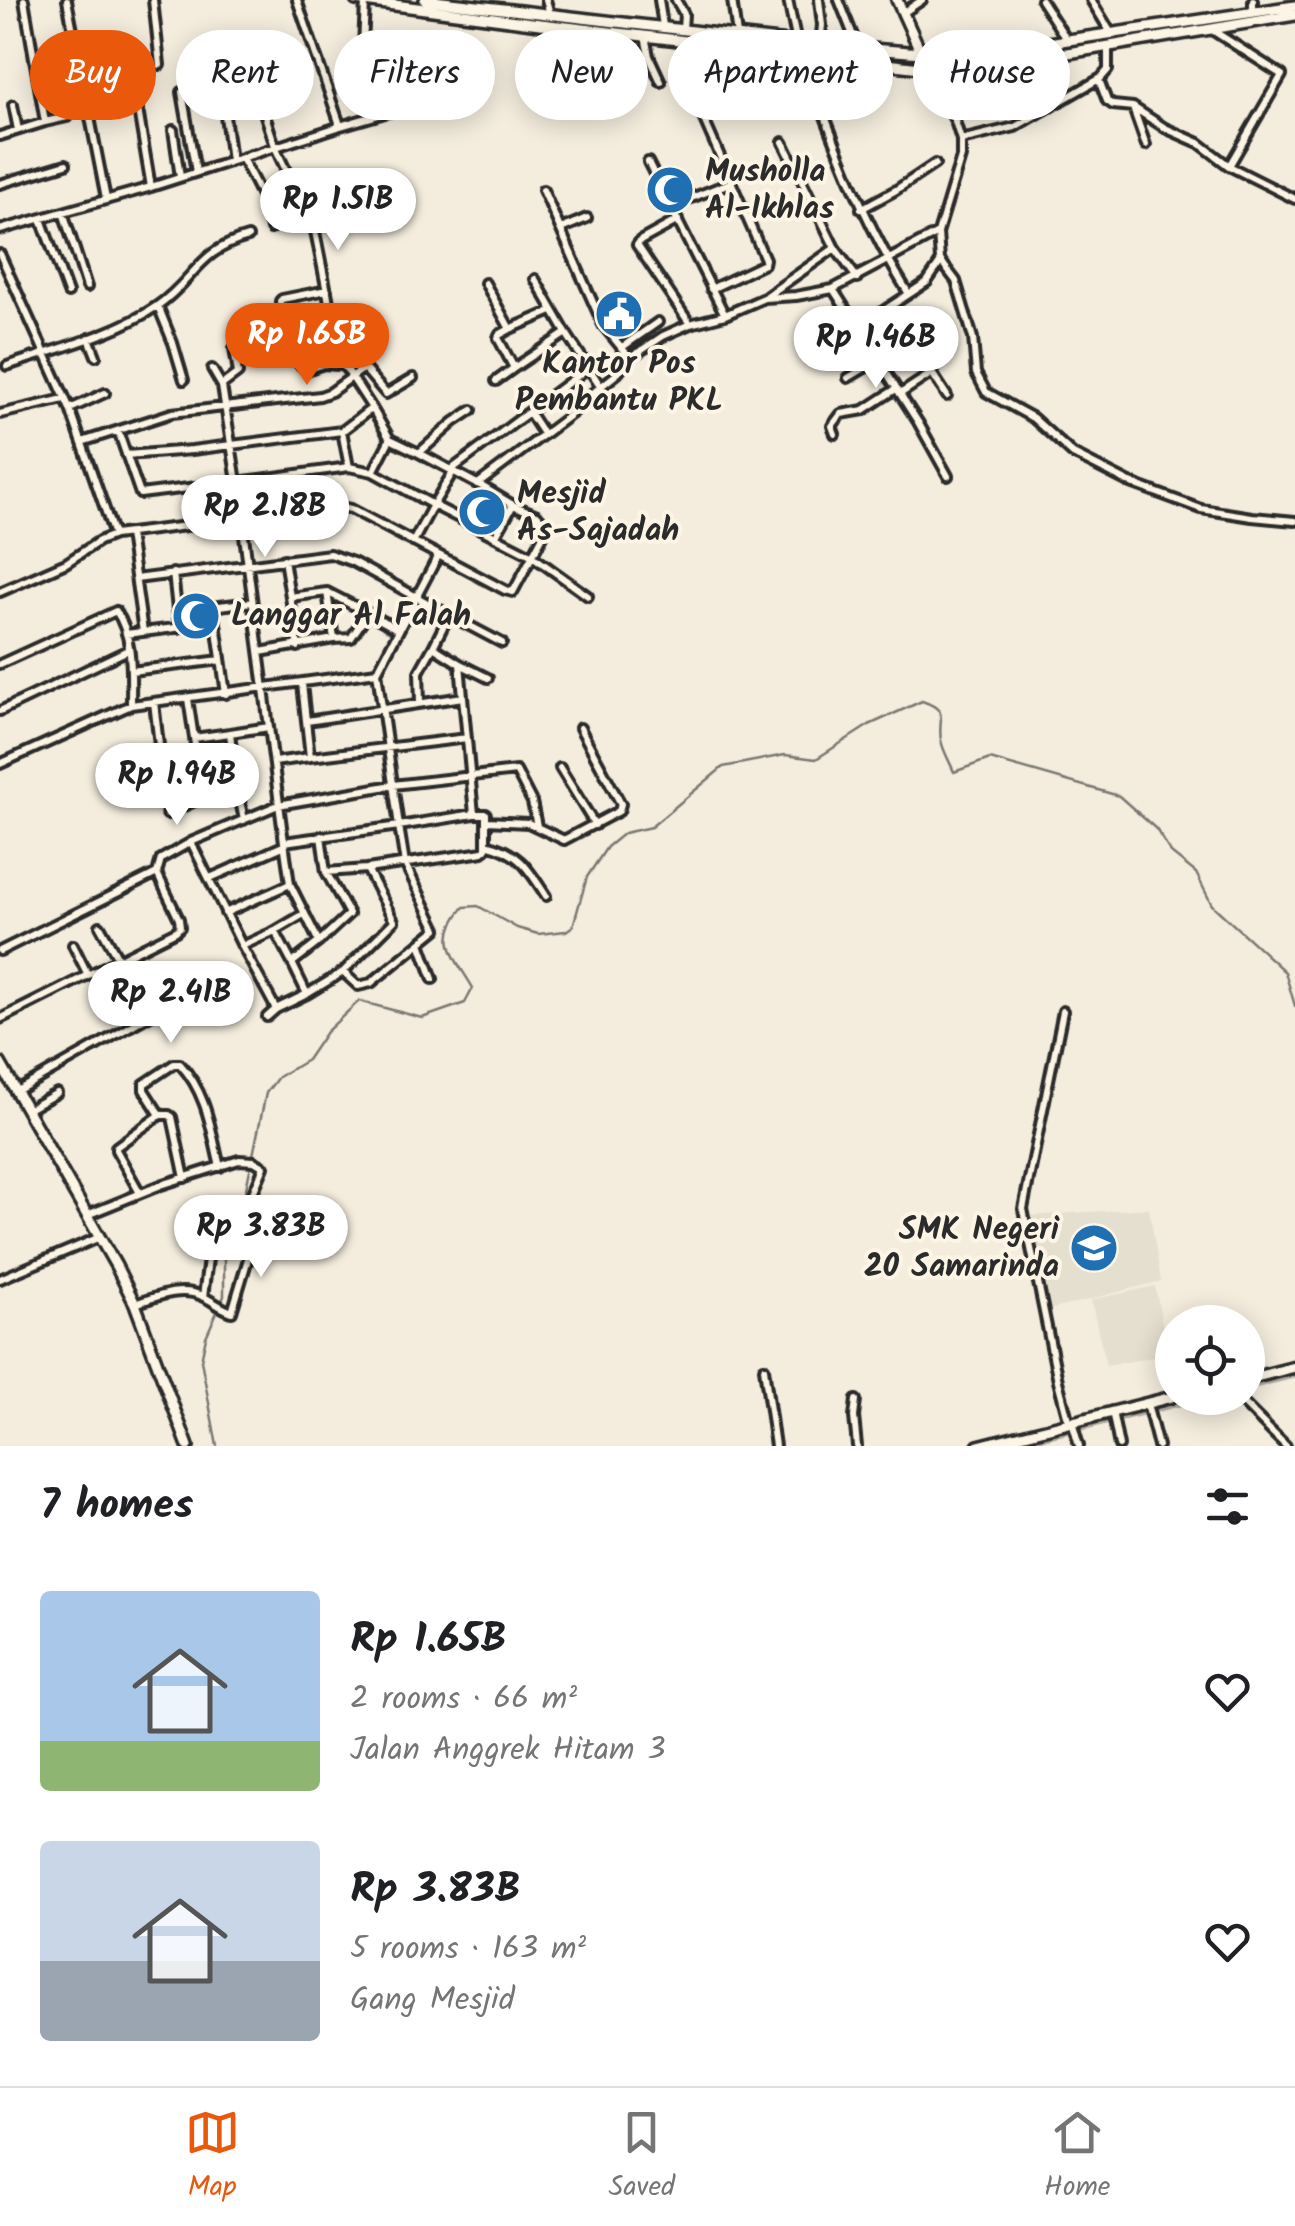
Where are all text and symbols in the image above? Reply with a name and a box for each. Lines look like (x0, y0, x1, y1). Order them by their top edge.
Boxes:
chip: Buy (30, 30, 156, 120)
chip: Rent (176, 30, 314, 120)
chip: Filters (334, 30, 495, 120)
chip: New (515, 30, 648, 120)
chip: Apartment (668, 30, 893, 120)
chip: House (913, 30, 1070, 120)
place label: Musholla Al-Ikhlas (705, 147, 834, 235)
mosque icon: Musholla Al-Ikhlas (644, 164, 696, 216)
pin: Rp 1.51B (235, 168, 441, 253)
text: Rp 1.51B (282, 175, 394, 226)
public building icon: Kantor Pos Pembantu PKL (593, 288, 645, 340)
pin: Rp 1.65B (204, 303, 410, 388)
pin: Rp 1.46B (773, 306, 979, 391)
text: Rp 1.65B (247, 310, 367, 361)
text: Rp 1.46B (816, 313, 936, 364)
place label: Kantor Pos Pembantu PKL (515, 339, 723, 427)
place label: Mesjid As-Sajadah (517, 469, 679, 557)
pin: Rp 2.18B (162, 475, 368, 560)
text: Rp 2.18B (203, 482, 327, 533)
mosque icon: Mesjid As-Sajadah (456, 486, 508, 538)
mosque icon: Langgar Al Falah (170, 590, 222, 642)
place label: Langgar Al Falah (231, 591, 471, 642)
pin: Rp 1.94B (74, 743, 280, 828)
text: Rp 1.94B (117, 750, 237, 801)
pin: Rp 2.41B (68, 961, 274, 1046)
text: Rp 2.41B (110, 968, 232, 1019)
pin: Rp 3.83B (158, 1195, 364, 1280)
text: Rp 3.83B (196, 1202, 326, 1253)
place label: SMK Negeri 20 Samarinda (864, 1205, 1060, 1293)
school or university icon: SMK Negeri 20 Samarinda (1068, 1222, 1120, 1274)
map controls (1155, 1305, 1265, 1415)
button: locate (1155, 1305, 1265, 1415)
text: 7 homes (40, 1473, 193, 1540)
icon: filters (1200, 1479, 1255, 1534)
text: Rp 1.65B (350, 1607, 507, 1674)
icon: home (120, 1631, 240, 1751)
icon: heart (1200, 1664, 1255, 1719)
text: 2 rooms · 66 m² (350, 1674, 577, 1725)
text: Jalan Anggrek Hitam 3 (350, 1725, 666, 1776)
text: Rp 3.83B (350, 1857, 521, 1924)
icon: home (120, 1881, 240, 2001)
icon: heart (1200, 1914, 1255, 1969)
text: 5 rooms · 163 m² (350, 1924, 586, 1975)
text: Gang Mesjid (350, 1975, 515, 2026)
tab: Map (185, 2105, 240, 2210)
tab: Saved (609, 2105, 675, 2210)
tab: Home (1044, 2105, 1110, 2210)

